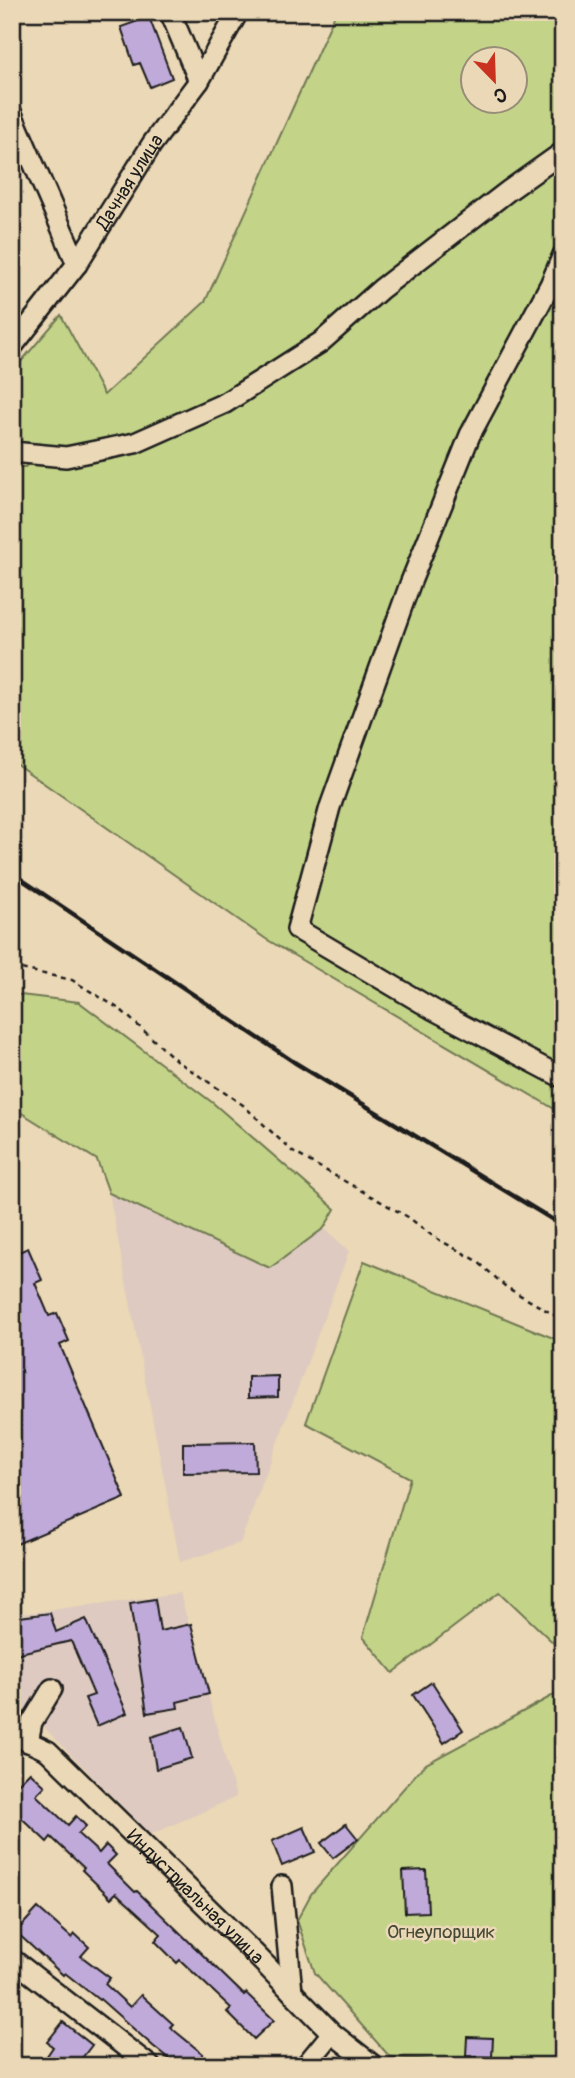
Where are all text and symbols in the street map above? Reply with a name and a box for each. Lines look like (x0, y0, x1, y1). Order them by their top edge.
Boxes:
north arrow (460, 46, 530, 116)
text: С (490, 81, 510, 108)
street label: Дачная улица (90, 129, 169, 235)
street label: Индустриальная улица (121, 1824, 269, 1969)
park label: Огнеупорщик (387, 1920, 495, 1944)

